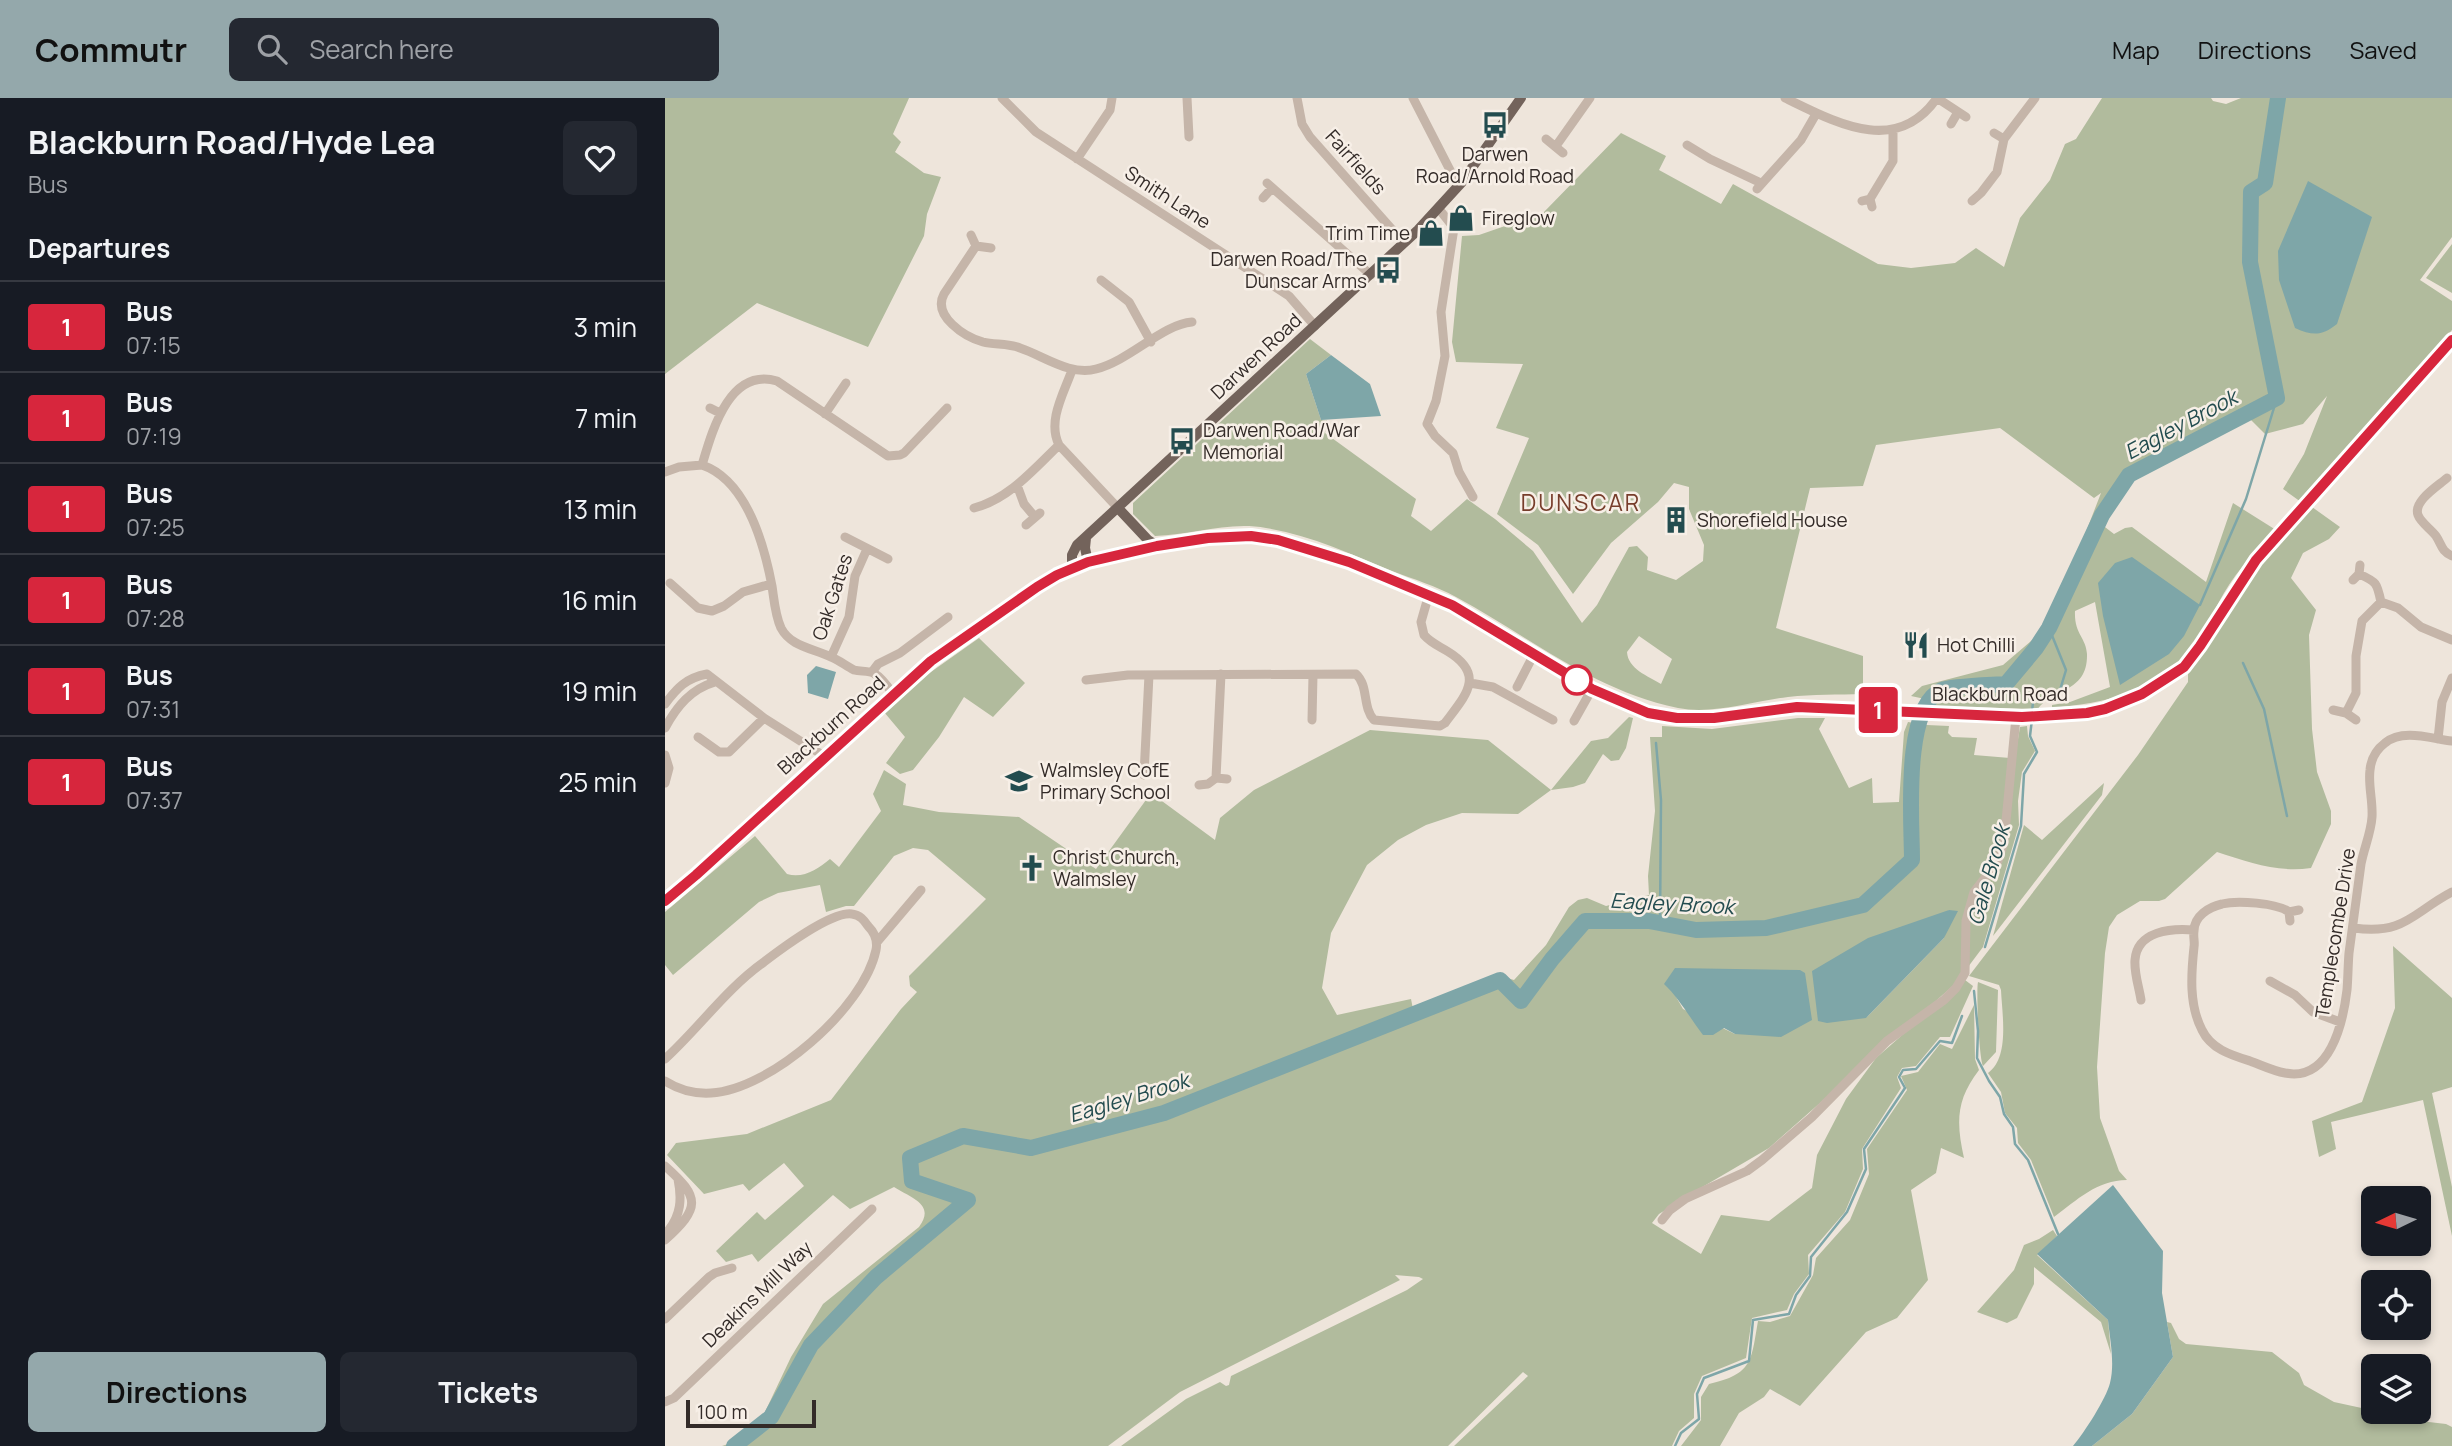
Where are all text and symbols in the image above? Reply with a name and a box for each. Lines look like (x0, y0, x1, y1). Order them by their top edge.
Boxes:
search box (229, 18, 719, 81)
text: Commutr (35, 27, 187, 72)
icon: search (253, 30, 291, 68)
text: Search here (309, 31, 454, 67)
text: Map (2112, 33, 2160, 66)
text: Directions (2198, 33, 2311, 66)
text: Saved (2349, 33, 2417, 66)
bus stop icon: Darwen Road/Arnold Road (1480, 110, 1510, 140)
text: Blackburn Road/Hyde Lea (28, 119, 436, 164)
button: heart (563, 121, 637, 195)
street label: Fairfields (1320, 124, 1392, 200)
place label: Darwen Road/Arnold Road (1416, 141, 1574, 189)
street label: Smith Lane (1120, 160, 1216, 234)
text: Bus (28, 168, 68, 200)
shop icon: Fireglow (1446, 203, 1476, 233)
place label: Fireglow (1482, 205, 1555, 231)
shop icon: Trim Time (1416, 218, 1446, 248)
place label: Trim Time (1325, 220, 1410, 246)
text: Departures (28, 230, 170, 266)
place label: Darwen Road/The Dunscar Arms (1211, 246, 1367, 294)
bus stop icon: Darwen Road/The Dunscar Arms (1373, 255, 1403, 285)
text: Bus (126, 293, 173, 329)
street label: Darwen Road (1205, 307, 1307, 405)
text: 3 min (574, 309, 637, 345)
text: 1 (61, 310, 72, 343)
text: 07:15 (126, 329, 181, 361)
water label: Eagley Brook (2119, 381, 2244, 466)
text: Bus (126, 384, 173, 420)
text: 7 min (575, 400, 637, 436)
text: 1 (61, 401, 72, 434)
place label: Darwen Road/War Memorial (1203, 417, 1360, 465)
text: 07:19 (126, 420, 182, 452)
bus stop icon: Darwen Road/War Memorial (1167, 426, 1197, 456)
text: Bus (126, 475, 173, 511)
district label: DUNSCAR (1521, 486, 1641, 518)
text: 13 min (564, 491, 637, 527)
text: 1 (61, 492, 72, 525)
building icon: Shorefield House (1661, 505, 1691, 535)
place label: Shorefield House (1697, 507, 1848, 533)
text: 07:25 (126, 511, 185, 543)
street label: Oak Gates (806, 550, 858, 644)
text: Bus (126, 566, 173, 602)
text: 16 min (562, 582, 637, 618)
text: 1 (61, 583, 72, 616)
text: 07:28 (126, 602, 185, 634)
restaurant icon: Hot Chilli (1901, 630, 1931, 660)
place label: Hot Chilli (1937, 632, 2015, 658)
text: Bus (126, 657, 173, 693)
unlabelled marker (1562, 665, 1592, 695)
street label: Blackburn Road (772, 670, 890, 780)
text: 19 min (562, 673, 637, 709)
text: 1 (61, 674, 72, 707)
street label: Blackburn Road (1932, 681, 2068, 707)
line badge: 1 (1855, 687, 1901, 733)
text: 07:31 (126, 693, 180, 725)
text: 1 (1873, 693, 1883, 726)
text: Bus (126, 748, 173, 784)
place label: Walmsley CofE Primary School (1040, 757, 1170, 805)
text: 25 min (558, 764, 637, 800)
text: 1 (61, 765, 72, 798)
school or university icon: Walmsley CofE Primary School (1004, 766, 1034, 796)
text: 07:37 (126, 784, 183, 816)
water label: Gale Brook (1960, 819, 2016, 928)
place label: Christ Church, Walmsley (1053, 844, 1180, 892)
street label: Templecombe Drive (2309, 846, 2361, 1020)
church icon: Christ Church, Walmsley (1017, 853, 1047, 883)
water label: Eagley Brook (1609, 886, 1737, 920)
water label: Eagley Brook (1065, 1065, 1194, 1129)
north arrow (2361, 1186, 2431, 1256)
map controls (2361, 1186, 2431, 1424)
street label: Deakins Mill Way (696, 1235, 818, 1353)
button: locate (2361, 1270, 2431, 1340)
button: Directions (28, 1352, 326, 1432)
button: Tickets (340, 1352, 637, 1432)
button: layers (2361, 1354, 2431, 1424)
scale bar (686, 1397, 815, 1429)
text: 100 m (697, 1399, 748, 1425)

